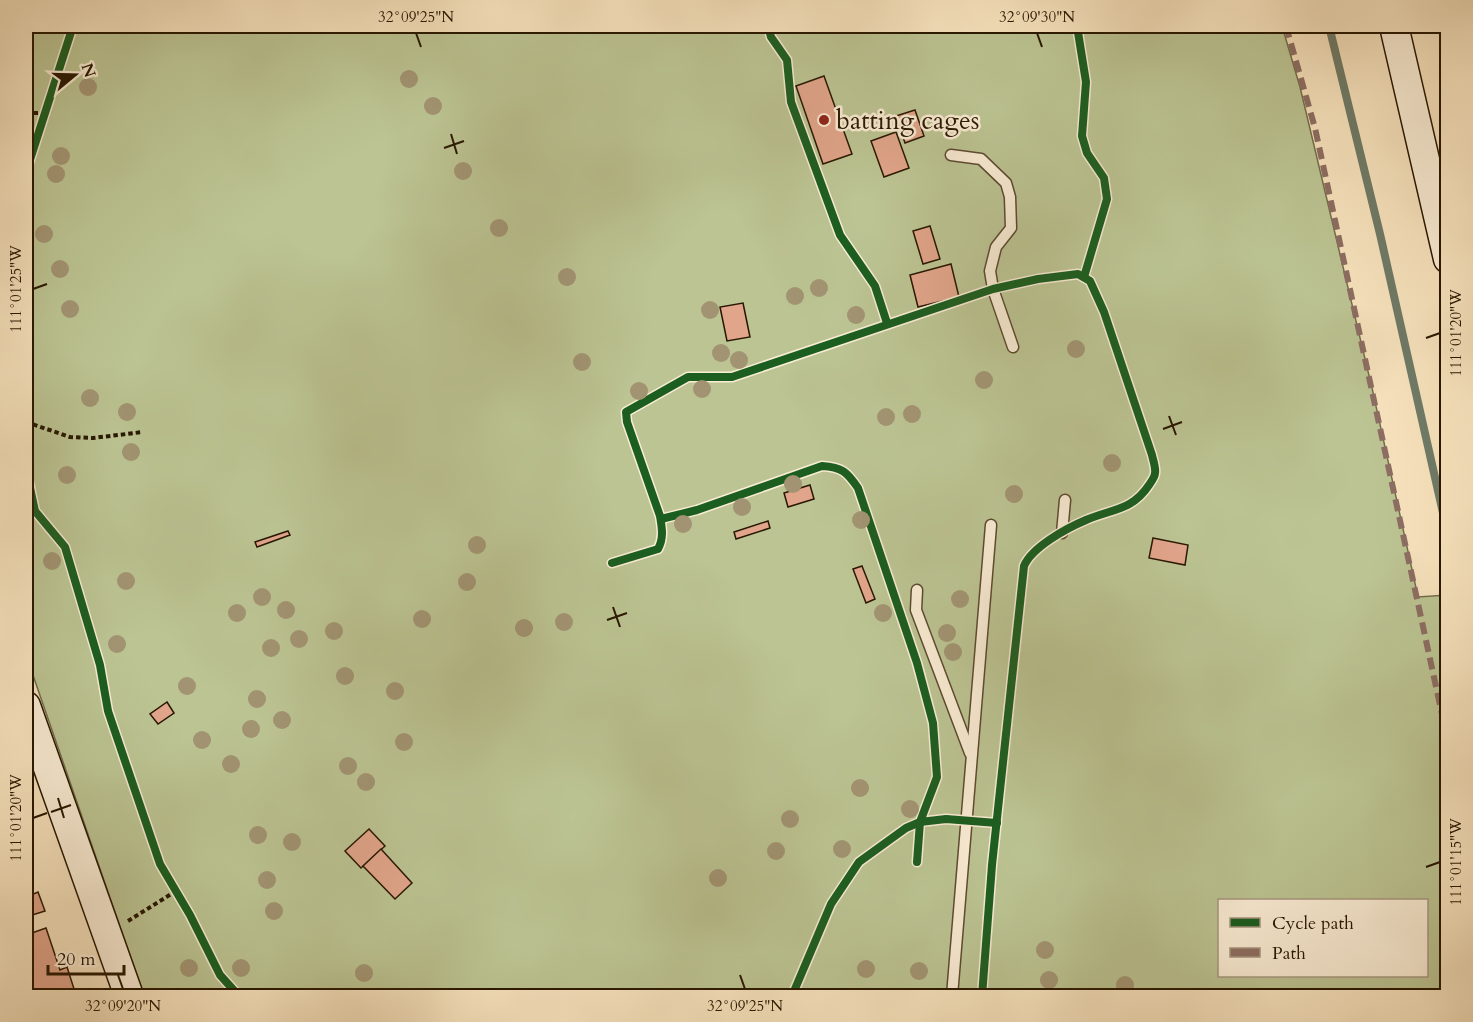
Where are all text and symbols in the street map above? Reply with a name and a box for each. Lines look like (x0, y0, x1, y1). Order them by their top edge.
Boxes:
text: 32°09'25"N (378, 7, 454, 27)
text: 32°09'30"N (999, 7, 1075, 27)
north arrow (45, 45, 105, 105)
text: N (76, 60, 101, 81)
place label: batting cages (836, 103, 979, 138)
marker: batting cages (817, 113, 831, 127)
text: 111°01'25"W (6, 245, 26, 333)
text: 111°01'20"W (1446, 289, 1466, 377)
text: 111°01'20"W (6, 774, 26, 862)
text: 111°01'15"W (1446, 818, 1466, 906)
legend (1218, 899, 1428, 977)
text: Cycle path (1272, 911, 1354, 936)
scale bar (48, 938, 124, 976)
text: Path (1272, 941, 1306, 966)
text: 20 m (57, 947, 96, 972)
text: 32°09'20"N (85, 996, 161, 1016)
text: 32°09'25"N (707, 996, 783, 1016)

